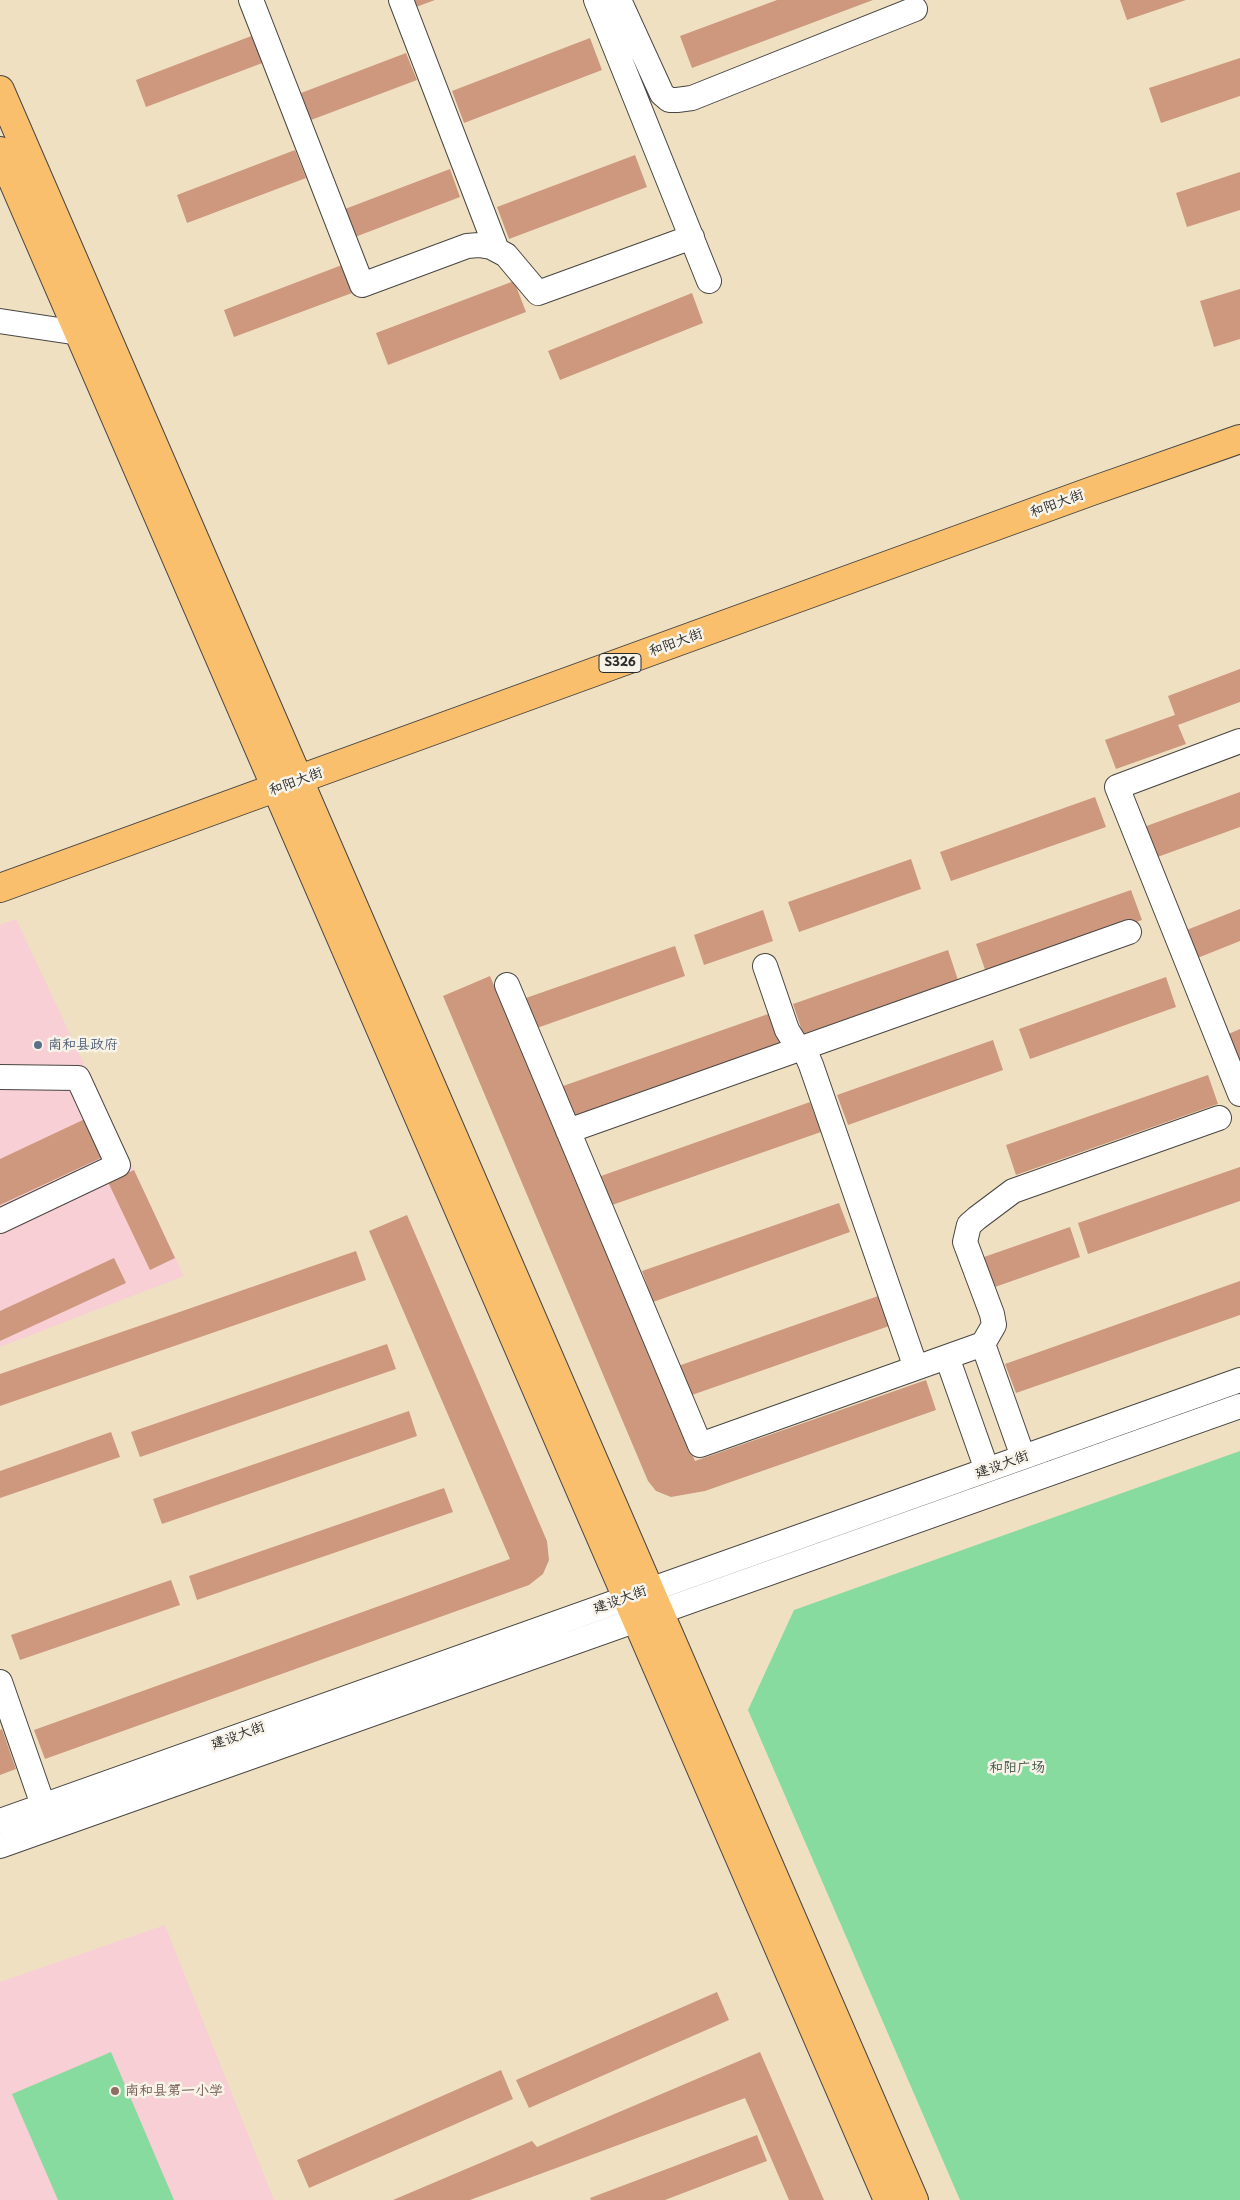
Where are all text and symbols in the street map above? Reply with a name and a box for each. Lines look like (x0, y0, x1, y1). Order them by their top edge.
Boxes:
street label: 和阳大街 (1028, 487, 1086, 521)
street label: 和阳大街 (647, 626, 705, 660)
road number: S326 (599, 654, 641, 672)
street label: 和阳大街 (267, 765, 325, 799)
place label: 南和县政府 (48, 1037, 118, 1053)
marker: 南和县政府 (32, 1039, 44, 1051)
street label: 建设大街 (973, 1448, 1031, 1482)
street label: 建设大街 (591, 1583, 649, 1617)
street label: 建设大街 (209, 1719, 267, 1753)
park label: 和阳广场 (989, 1760, 1045, 1776)
place label: 南和县第一小学 (125, 2083, 223, 2099)
marker: 南和县第一小学 (109, 2085, 121, 2097)

